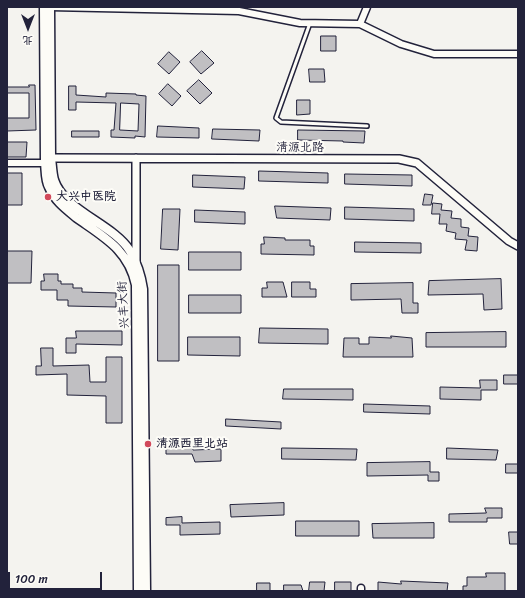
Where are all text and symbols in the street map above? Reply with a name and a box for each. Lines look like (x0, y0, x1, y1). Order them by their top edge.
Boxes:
north arrow (8, 8, 48, 48)
text: 北 (23, 31, 34, 50)
street label: 清源北路 (276, 141, 324, 155)
place label: 大兴中医院 (56, 190, 116, 204)
marker: 大兴中医院 (43, 192, 53, 202)
street label: 兴丰大街 (116, 281, 132, 329)
place label: 清源西里北站 (156, 437, 228, 451)
marker: 清源西里北站 (143, 439, 153, 449)
scale bar (10, 564, 104, 590)
text: 100 m (15, 568, 48, 590)

